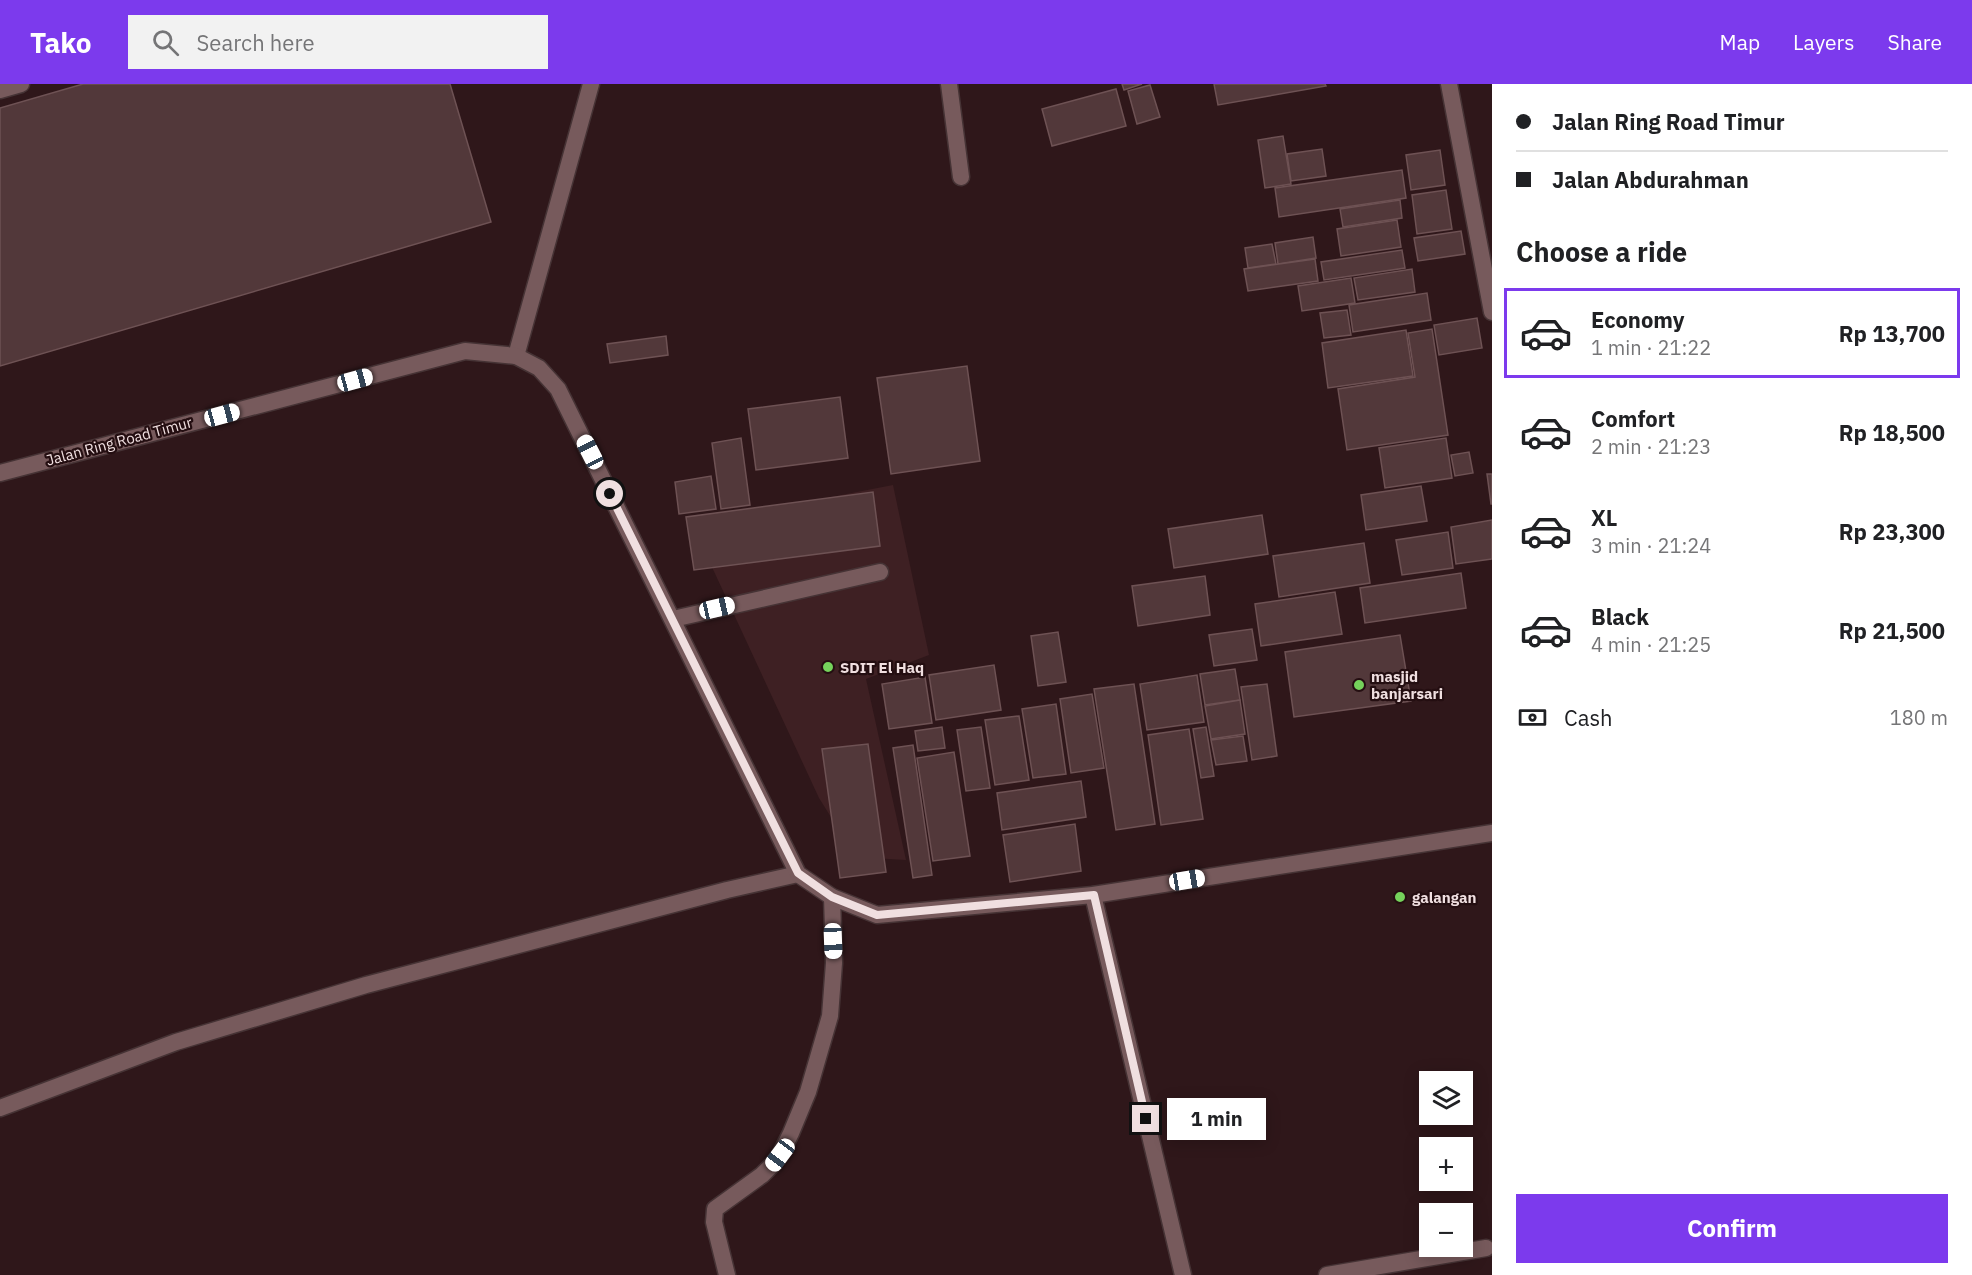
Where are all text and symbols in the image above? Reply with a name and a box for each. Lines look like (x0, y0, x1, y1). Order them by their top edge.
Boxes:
search box (128, 15, 548, 69)
text: Tako (30, 24, 92, 61)
icon: search (149, 26, 182, 59)
text: Search here (197, 28, 314, 57)
text: Map (1720, 28, 1760, 56)
text: Layers (1793, 28, 1855, 56)
text: Share (1888, 28, 1942, 56)
text: Jalan Ring Road Timur (1552, 107, 1785, 136)
text: Jalan Abdurahman (1552, 165, 1749, 194)
text: Choose a ride (1516, 234, 1687, 269)
text: Economy (1591, 305, 1685, 334)
icon: car (1519, 306, 1573, 360)
text: Rp 13,700 (1839, 319, 1945, 348)
text: 1 min · 21:22 (1591, 334, 1711, 361)
car (335, 367, 375, 393)
car (202, 402, 242, 428)
text: Comfort (1591, 404, 1675, 433)
icon: car (1519, 405, 1573, 459)
street label: Jalan Ring Road Timur (44, 412, 195, 470)
text: Rp 18,500 (1839, 418, 1945, 447)
car (574, 432, 606, 472)
text: 2 min · 21:23 (1591, 433, 1711, 460)
route start (596, 480, 623, 507)
text: XL (1591, 503, 1617, 532)
icon: car (1519, 504, 1573, 558)
text: Rp 23,300 (1839, 517, 1945, 546)
text: 3 min · 21:24 (1591, 532, 1711, 559)
car (697, 595, 737, 621)
text: Black (1591, 602, 1649, 631)
icon: car (1519, 603, 1573, 657)
text: Rp 21,500 (1839, 616, 1945, 645)
text: 4 min · 21:25 (1591, 631, 1711, 658)
place label: SDIT El Haq (840, 658, 924, 677)
marker: SDIT El Haq (821, 660, 835, 674)
place label: masjid banjarsari (1371, 667, 1443, 703)
marker: masjid banjarsari (1352, 678, 1366, 692)
icon: cash (1516, 701, 1549, 734)
text: Cash (1564, 703, 1613, 732)
text: 180 m (1890, 704, 1948, 731)
car (1168, 868, 1206, 892)
place label: galangan (1412, 888, 1477, 907)
marker: galangan (1393, 890, 1407, 904)
car (823, 923, 843, 959)
map controls (1419, 1071, 1473, 1257)
button: layers (1419, 1071, 1473, 1125)
callout: 1 min (1167, 1098, 1266, 1140)
route end (1132, 1105, 1159, 1132)
text: 1 min (1190, 1105, 1243, 1132)
car (762, 1135, 798, 1175)
button: + (1419, 1137, 1473, 1191)
button: Confirm (1516, 1194, 1948, 1263)
button: − (1419, 1203, 1473, 1257)

